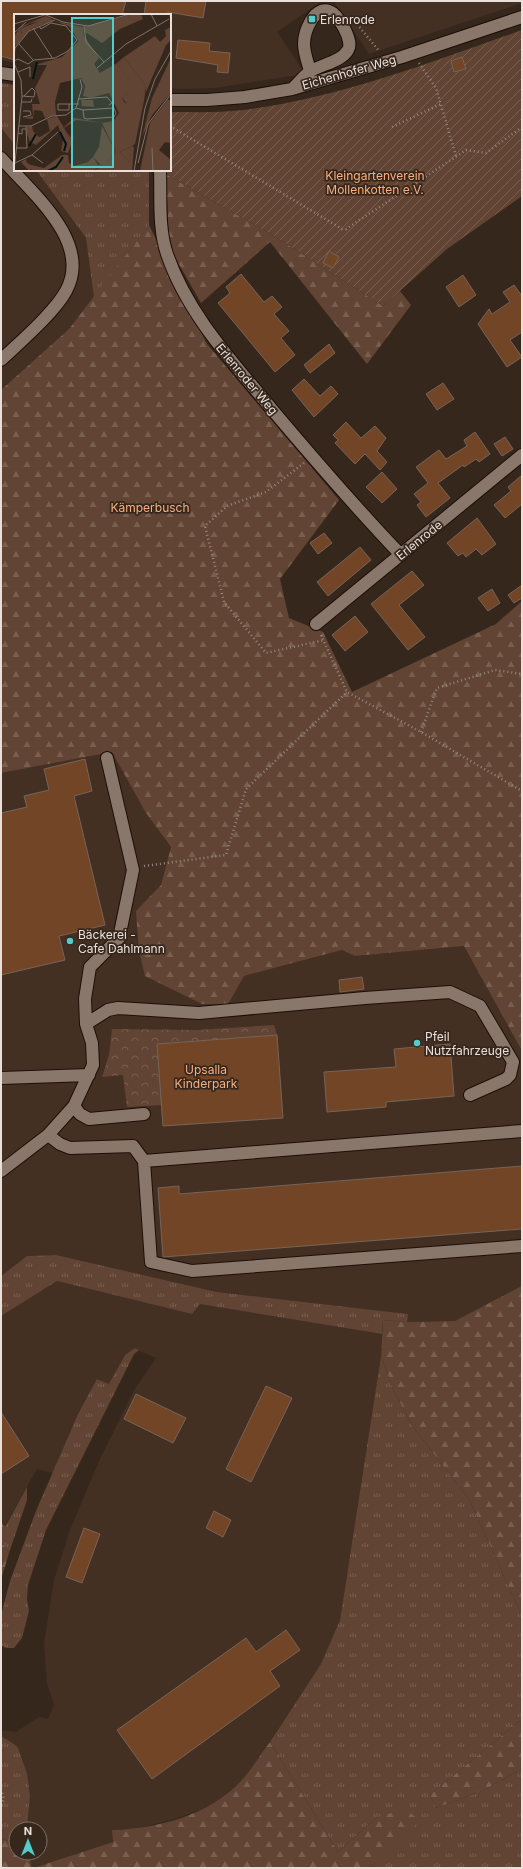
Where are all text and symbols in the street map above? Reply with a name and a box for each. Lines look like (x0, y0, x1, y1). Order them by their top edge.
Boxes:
place label: Erlenrode (320, 12, 375, 27)
inset map (14, 14, 171, 171)
marker: Erlenrode (307, 14, 317, 24)
street label: Eichenhofer Weg (300, 51, 398, 93)
park label: Kleingartenverein Mollenkotten e.V. (325, 168, 425, 197)
street label: Erlenroder Weg (213, 340, 281, 418)
park label: Kämperbusch (110, 500, 190, 515)
street label: Erlenrode (393, 517, 445, 563)
place label: Bäckerei - Cafe Dahlmann (78, 927, 165, 956)
marker: Bäckerei - Cafe Dahlmann (65, 936, 75, 946)
place label: Pfeil Nutzfahrzeuge (425, 1029, 509, 1058)
marker: Pfeil Nutzfahrzeuge (412, 1038, 422, 1048)
park label: Upsalla Kinderpark (175, 1062, 238, 1091)
north arrow (8, 1821, 48, 1861)
text: N (24, 1824, 32, 1838)

